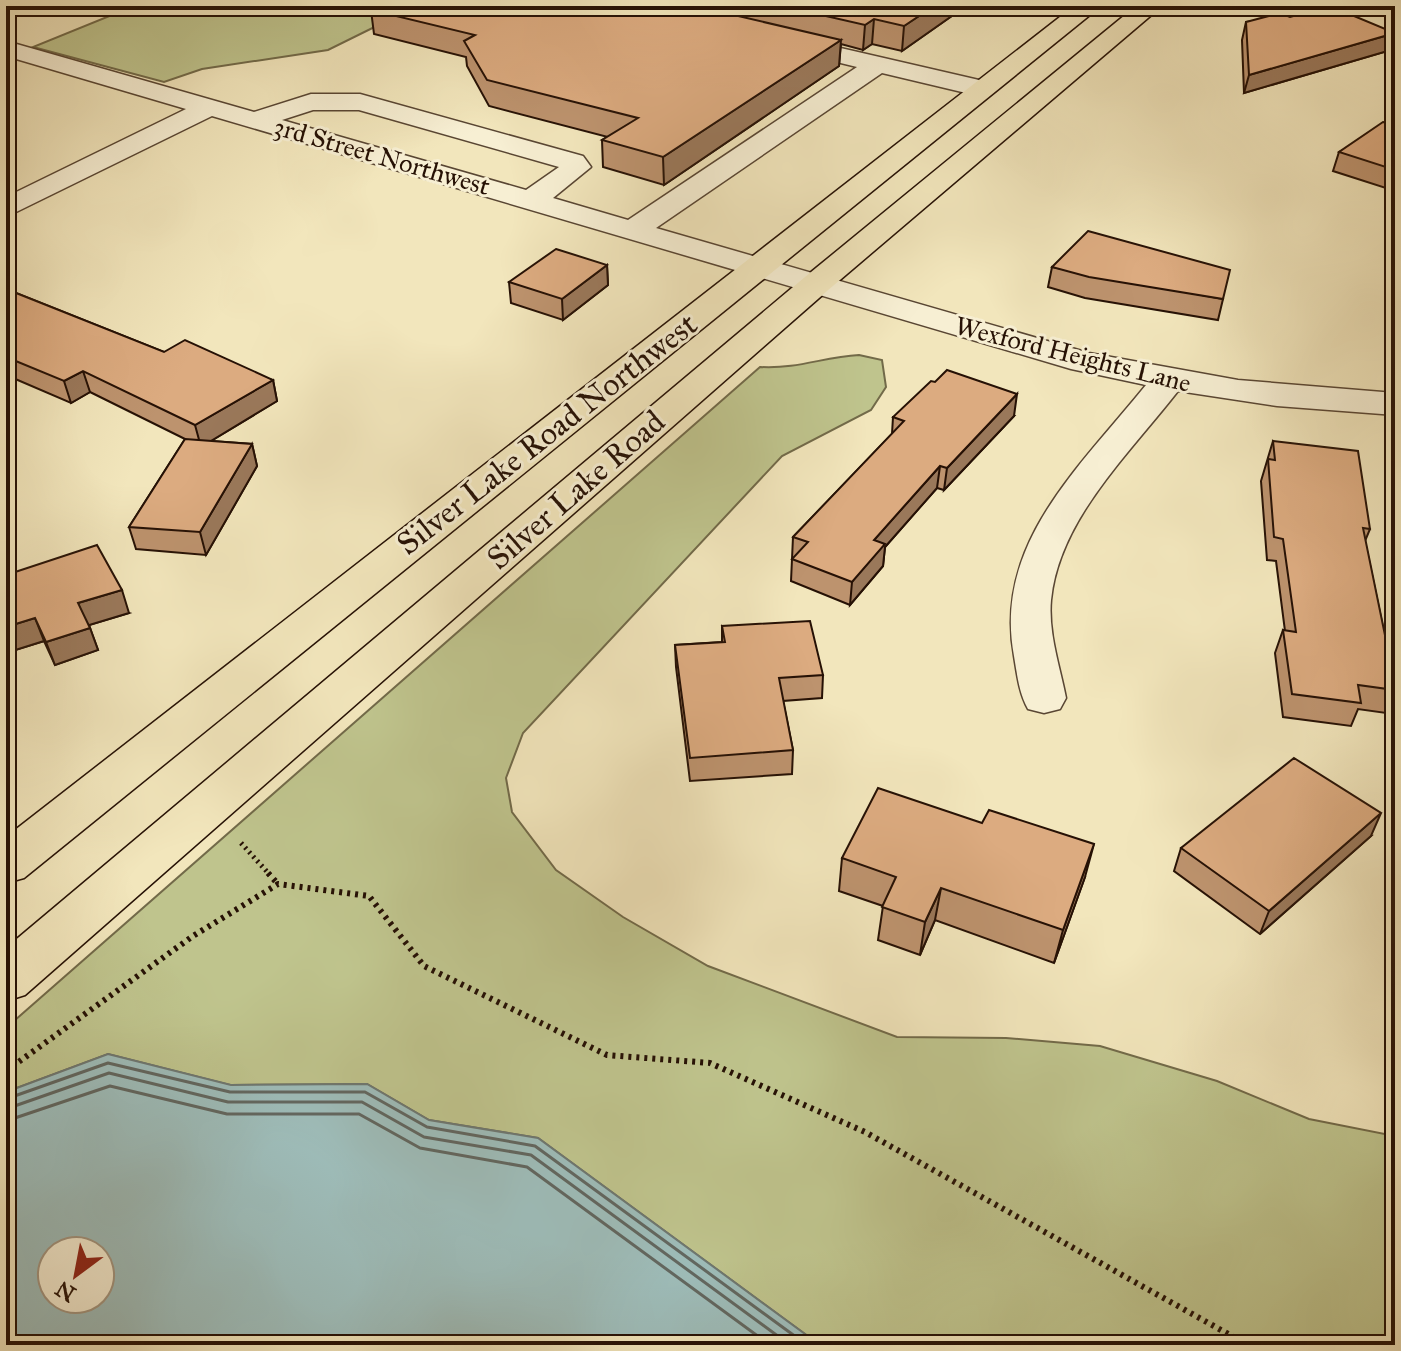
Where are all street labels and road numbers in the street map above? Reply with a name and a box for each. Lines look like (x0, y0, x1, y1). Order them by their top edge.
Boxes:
street label: 3rd Street Northwest (270, 110, 494, 202)
street label: Silver Lake Road Northwest (389, 305, 705, 563)
street label: Wexford Heights Lane (952, 309, 1194, 399)
street label: Silver Lake Road (479, 402, 673, 578)

